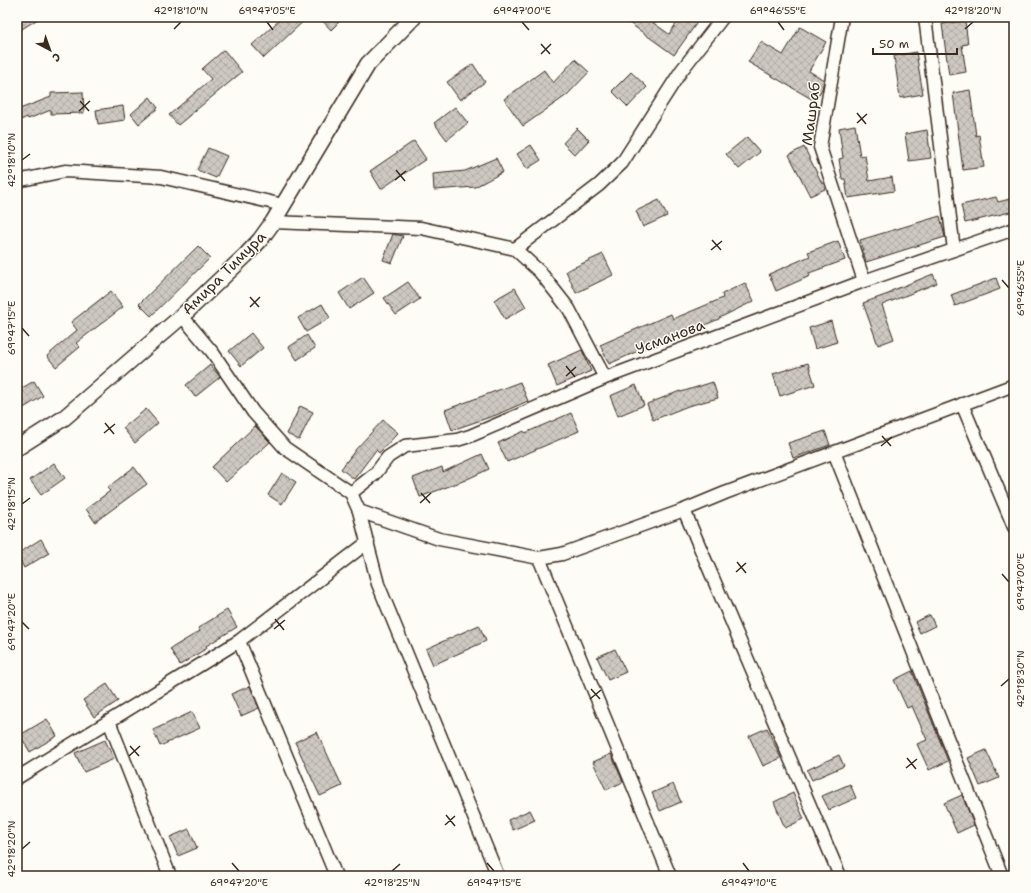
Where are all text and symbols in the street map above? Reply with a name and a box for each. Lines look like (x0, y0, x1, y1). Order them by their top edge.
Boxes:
text: 42°18'10"N (154, 4, 208, 17)
text: 69°47'05"E (238, 4, 296, 17)
text: 69°47'00"E (493, 4, 551, 17)
text: 69°46'55"E (750, 4, 806, 17)
text: 42°18'20"N (944, 4, 1002, 17)
north arrow (30, 30, 70, 70)
scale bar (873, 30, 957, 56)
text: 50 m (879, 36, 909, 52)
text: С (49, 49, 64, 65)
street label: Машраб (797, 81, 825, 147)
text: 42°18'10"N (5, 133, 18, 187)
street label: Амира Тимура (178, 226, 271, 319)
text: 69°46'55"E (1014, 260, 1027, 316)
text: 69°47'15"E (5, 301, 18, 355)
street label: Усманова (633, 314, 708, 359)
text: 42°18'15"N (5, 477, 18, 531)
text: 69°47'00"E (1014, 553, 1027, 611)
text: 69°47'20"E (5, 593, 18, 651)
text: 42°18'30"N (1014, 650, 1027, 708)
text: 42°18'20"N (5, 820, 18, 878)
text: 69°47'20"E (210, 876, 268, 889)
text: 42°18'25"N (364, 876, 420, 889)
text: 69°47'15"E (467, 876, 521, 889)
text: 69°47'10"E (721, 876, 777, 889)

